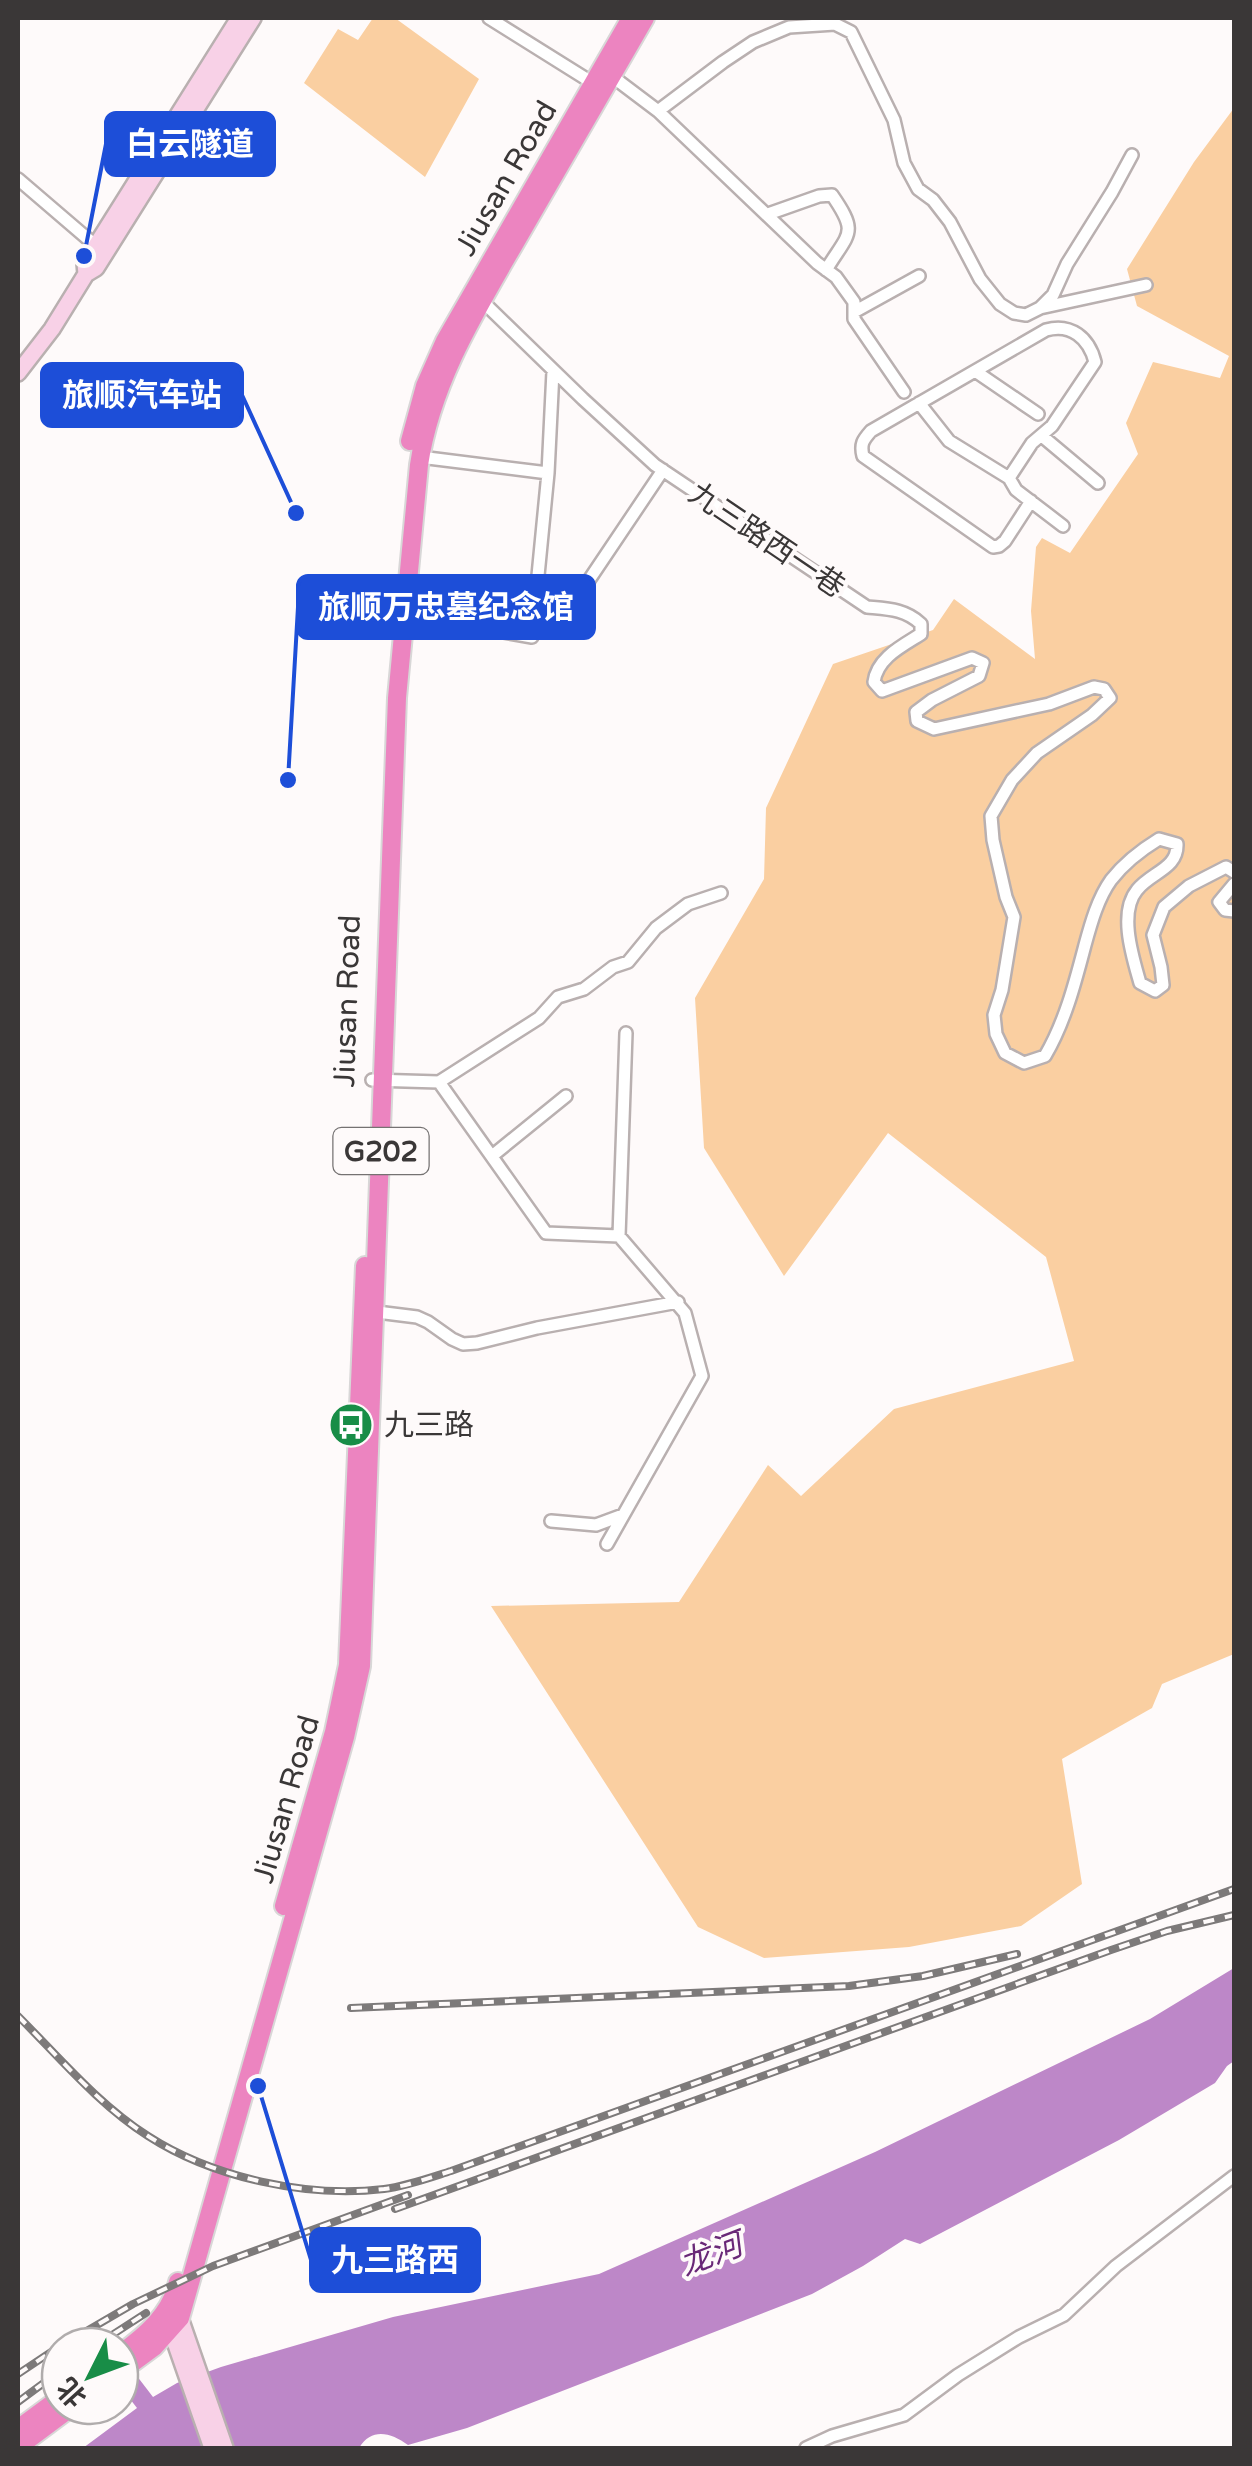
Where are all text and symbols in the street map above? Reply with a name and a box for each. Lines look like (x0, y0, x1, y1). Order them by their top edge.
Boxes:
street label: Jiusan Road (447, 94, 566, 262)
callout: 白云隧道 (106, 113, 274, 175)
text: 白云隧道 (126, 126, 254, 164)
callout: 旅顺汽车站 (42, 364, 242, 426)
text: 旅顺汽车站 (62, 377, 222, 415)
street label: 九三路西一巷 (682, 475, 852, 606)
callout: 旅顺万忠墓纪念馆 (298, 576, 594, 638)
text: 旅顺万忠墓纪念馆 (318, 589, 574, 627)
street label: Jiusan Road (326, 914, 369, 1088)
road number: G202 (334, 1128, 428, 1174)
bus stop icon: 九三路 (328, 1402, 374, 1448)
place label: 九三路 (384, 1407, 474, 1444)
street label: Jiusan Road (245, 1711, 328, 1887)
water label: 龙河 (675, 2224, 754, 2284)
callout: 九三路西 (311, 2229, 479, 2291)
text: 九三路西 (331, 2242, 459, 2280)
north arrow (40, 2326, 140, 2426)
text: 北 (50, 2370, 94, 2414)

